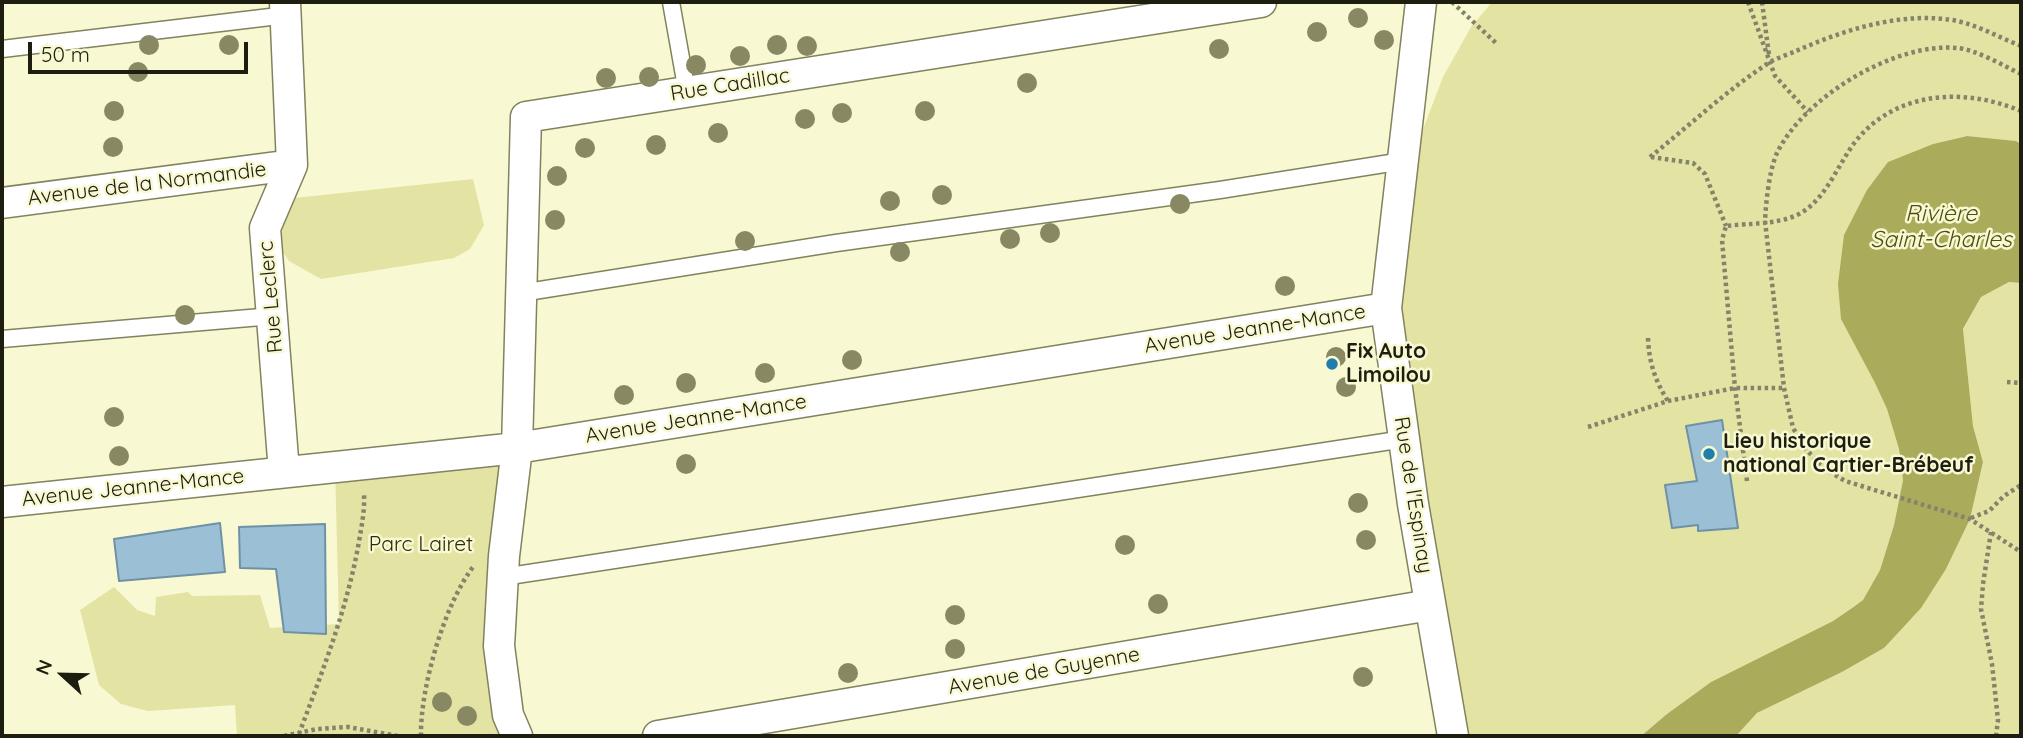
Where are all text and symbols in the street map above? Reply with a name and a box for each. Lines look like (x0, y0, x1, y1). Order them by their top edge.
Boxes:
scale bar (32, 28, 252, 72)
text: 50 m (41, 41, 90, 67)
street label: Rue Cadillac (669, 63, 791, 107)
street label: Avenue de la Normandie (26, 157, 268, 211)
water label: Rivière Saint-Charles (1870, 200, 2012, 254)
street label: Rue Leclerc (254, 240, 288, 354)
street label: Avenue Jeanne-Mance (1143, 299, 1367, 359)
place label: Fix Auto Limoilou (1346, 339, 1431, 389)
marker: Fix Auto Limoilou (1324, 356, 1340, 372)
street label: Avenue Jeanne-Mance (584, 389, 808, 449)
street label: Rue de l'Espinay (1388, 415, 1438, 575)
place label: Lieu historique national Cartier-Brébeuf (1723, 429, 1973, 479)
marker: Lieu historique national Cartier-Brébeuf (1701, 446, 1717, 462)
street label: Avenue Jeanne-Mance (21, 464, 245, 512)
park label: Parc Lairet (369, 532, 473, 558)
north arrow (28, 640, 98, 710)
street label: Avenue de Guyenne (946, 642, 1142, 700)
text: N (30, 656, 57, 678)

